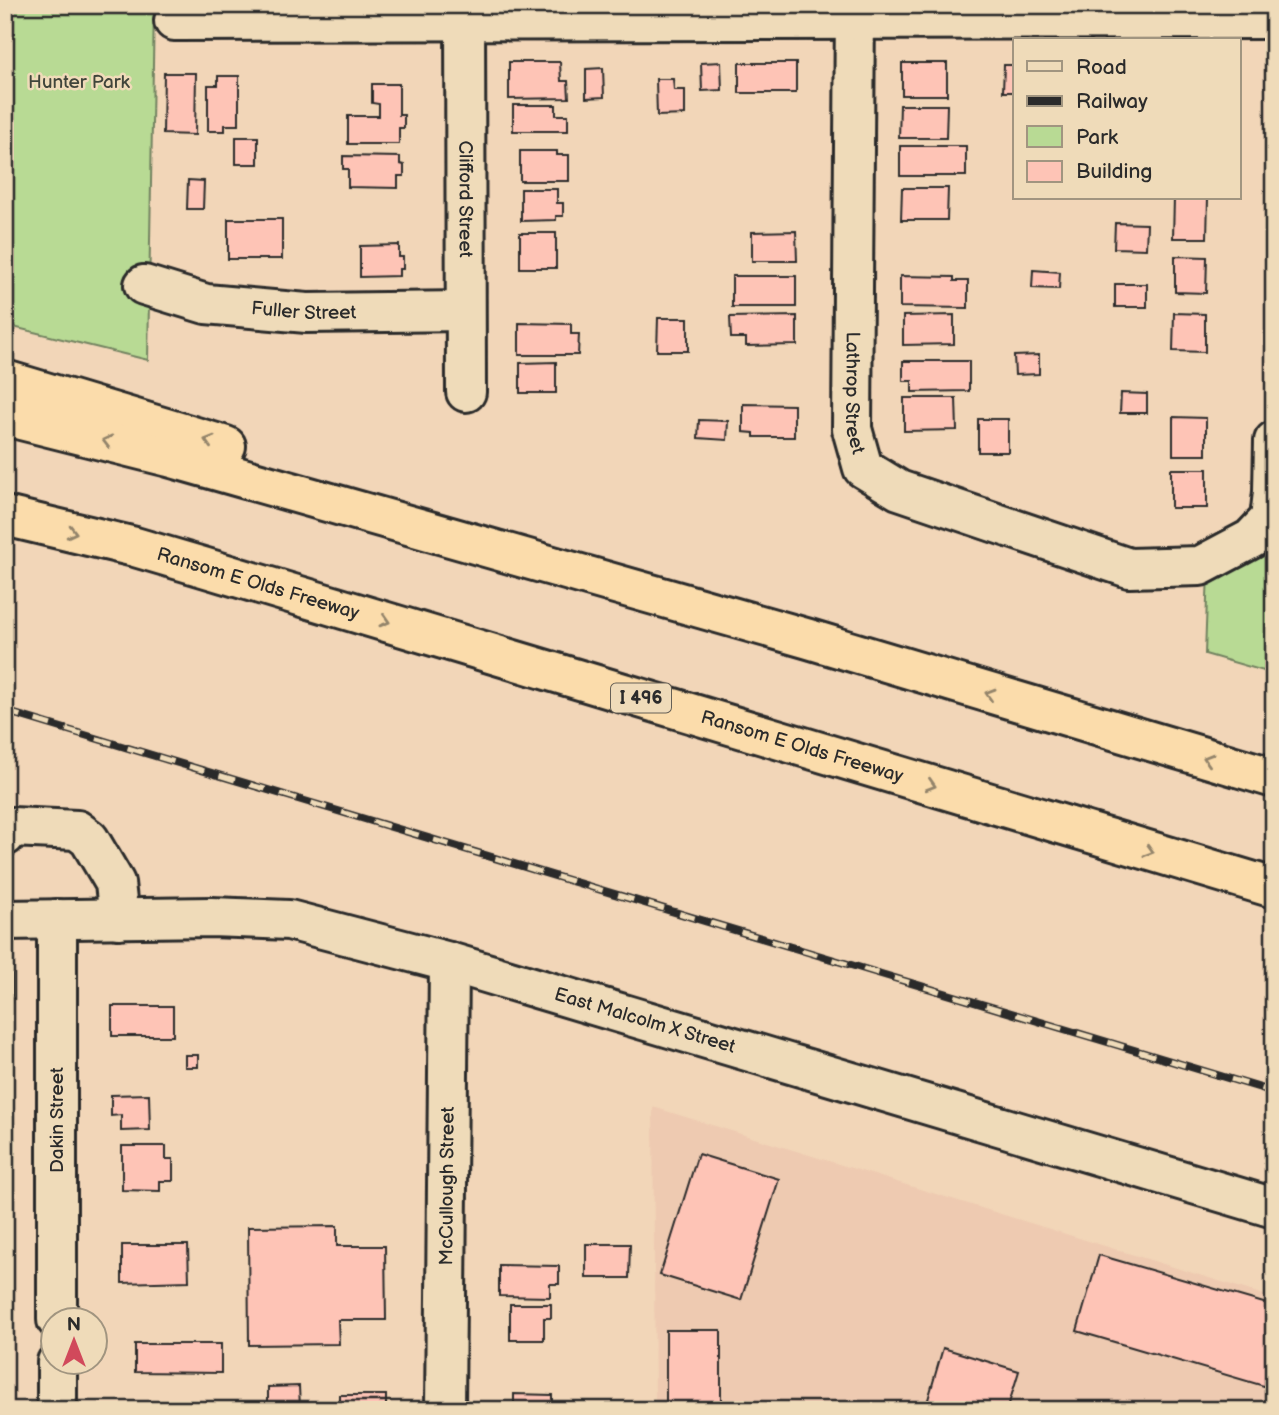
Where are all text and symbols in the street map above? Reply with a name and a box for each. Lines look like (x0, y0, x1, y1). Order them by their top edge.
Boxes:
legend (1013, 38, 1240, 200)
text: Road (1076, 55, 1127, 80)
park label: Hunter Park (28, 71, 131, 94)
text: Railway (1076, 89, 1148, 114)
text: Park (1076, 125, 1119, 150)
street label: Clifford Street (454, 140, 477, 258)
text: Building (1076, 159, 1152, 184)
street label: Fuller Street (250, 297, 357, 325)
street label: Lathrop Street (840, 332, 870, 457)
one-way arrow (101, 435, 113, 449)
one-way arrow (204, 435, 216, 449)
one-way arrow (66, 523, 78, 538)
street label: Ransom E Olds Freeway (154, 543, 362, 625)
one-way arrow (378, 613, 390, 628)
road number: I 496 (611, 684, 671, 712)
one-way arrow (985, 687, 997, 702)
street label: Ransom E Olds Freeway (698, 705, 906, 788)
one-way arrow (1203, 752, 1215, 767)
one-way arrow (925, 777, 937, 792)
one-way arrow (1142, 842, 1154, 857)
street label: East Malcolm X Street (552, 983, 738, 1058)
street label: Dakin Street (46, 1067, 69, 1173)
street label: McCullough Street (435, 1106, 459, 1265)
north arrow (38, 1306, 108, 1376)
text: N (67, 1314, 81, 1337)

